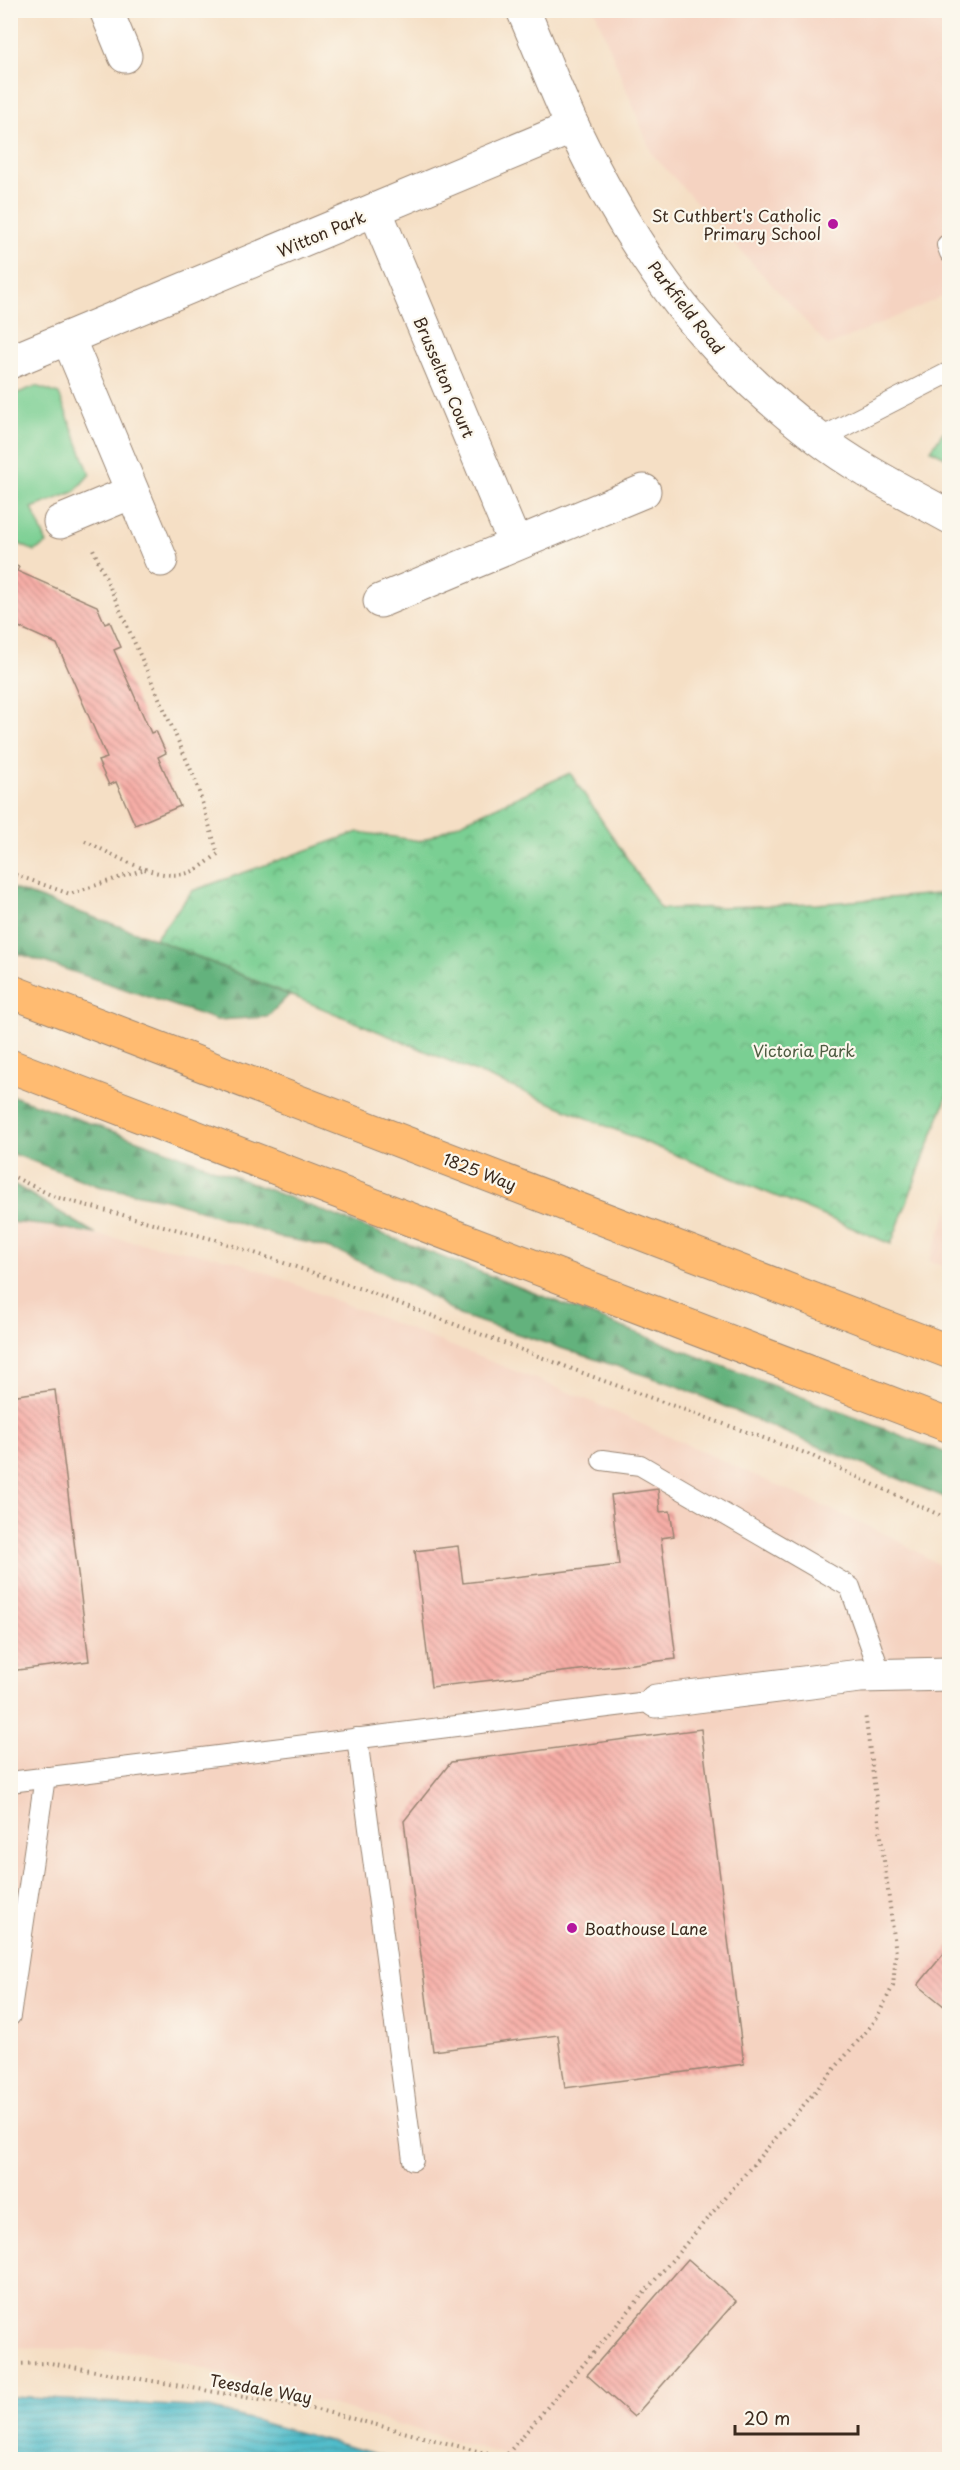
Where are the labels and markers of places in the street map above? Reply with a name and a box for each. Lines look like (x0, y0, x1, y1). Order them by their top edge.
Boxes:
place label: St Cuthbert's Catholic Primary School (652, 203, 821, 245)
marker: St Cuthbert's Catholic Primary School (826, 217, 840, 231)
place label: Boathouse Lane (584, 1916, 708, 1940)
marker: Boathouse Lane (565, 1921, 579, 1935)

